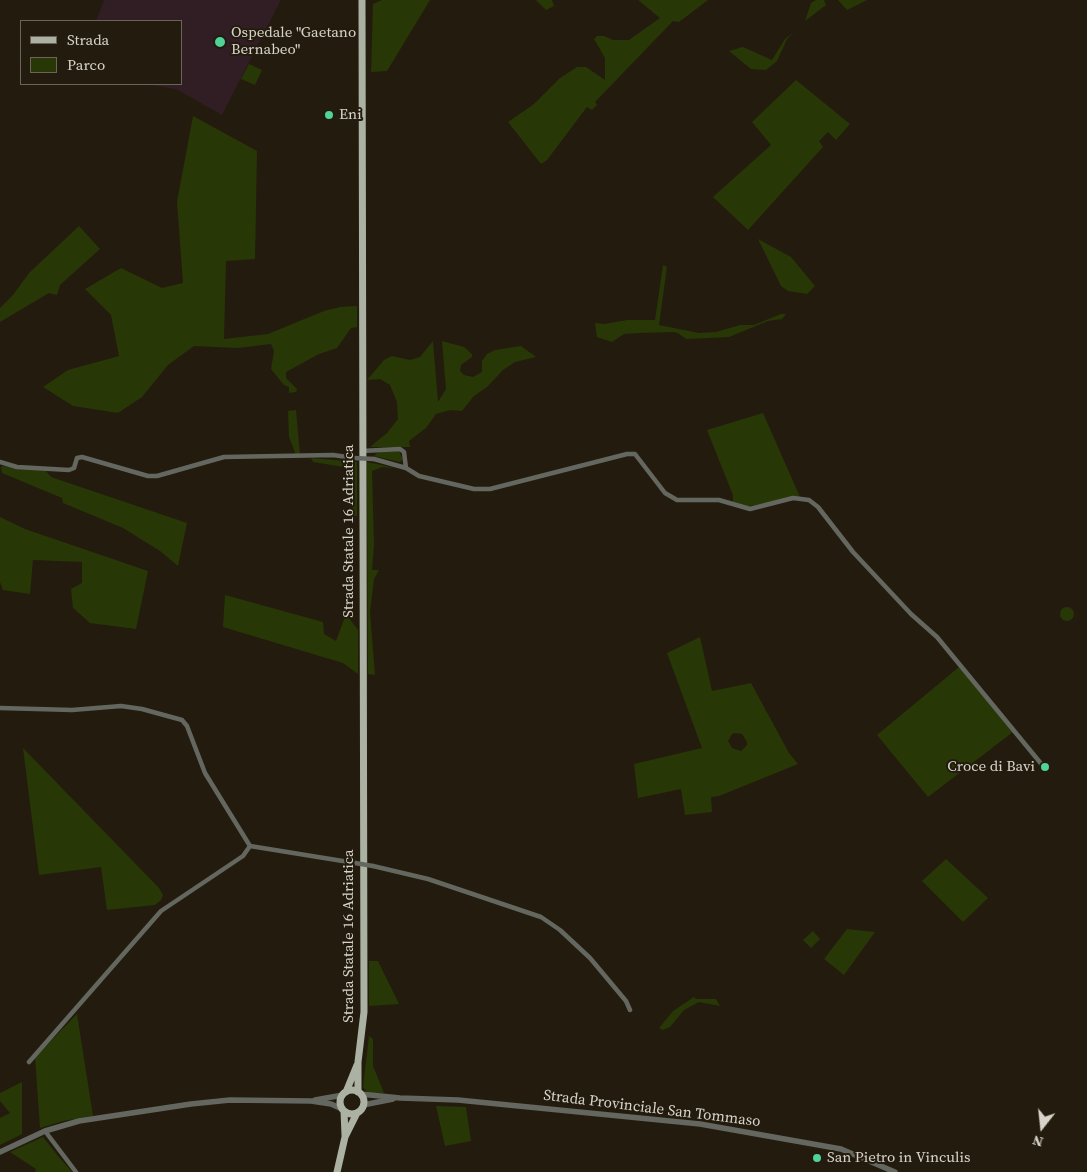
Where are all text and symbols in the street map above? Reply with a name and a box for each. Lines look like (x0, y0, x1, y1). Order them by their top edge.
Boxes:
legend (20, 20, 182, 85)
place label: Ospedale "Gaetano Bernabeo" (231, 24, 356, 59)
text: Strada (67, 29, 109, 50)
marker: Ospedale "Gaetano Bernabeo" (213, 35, 227, 49)
text: Parco (67, 54, 105, 75)
place label: Eni (339, 106, 362, 124)
marker: Eni (323, 109, 335, 121)
street label: Strada Statale 16 Adriatica (340, 444, 358, 618)
place label: Croce di Bavi (947, 758, 1035, 776)
marker: Croce di Bavi (1039, 761, 1051, 773)
street label: Strada Statale 16 Adriatica (340, 849, 358, 1023)
street label: Strada Provinciale San Tommaso (542, 1087, 762, 1131)
north arrow (1017, 1102, 1067, 1152)
text: N (1030, 1130, 1046, 1152)
place label: San Pietro in Vinculis (827, 1149, 971, 1167)
marker: San Pietro in Vinculis (811, 1152, 823, 1164)

